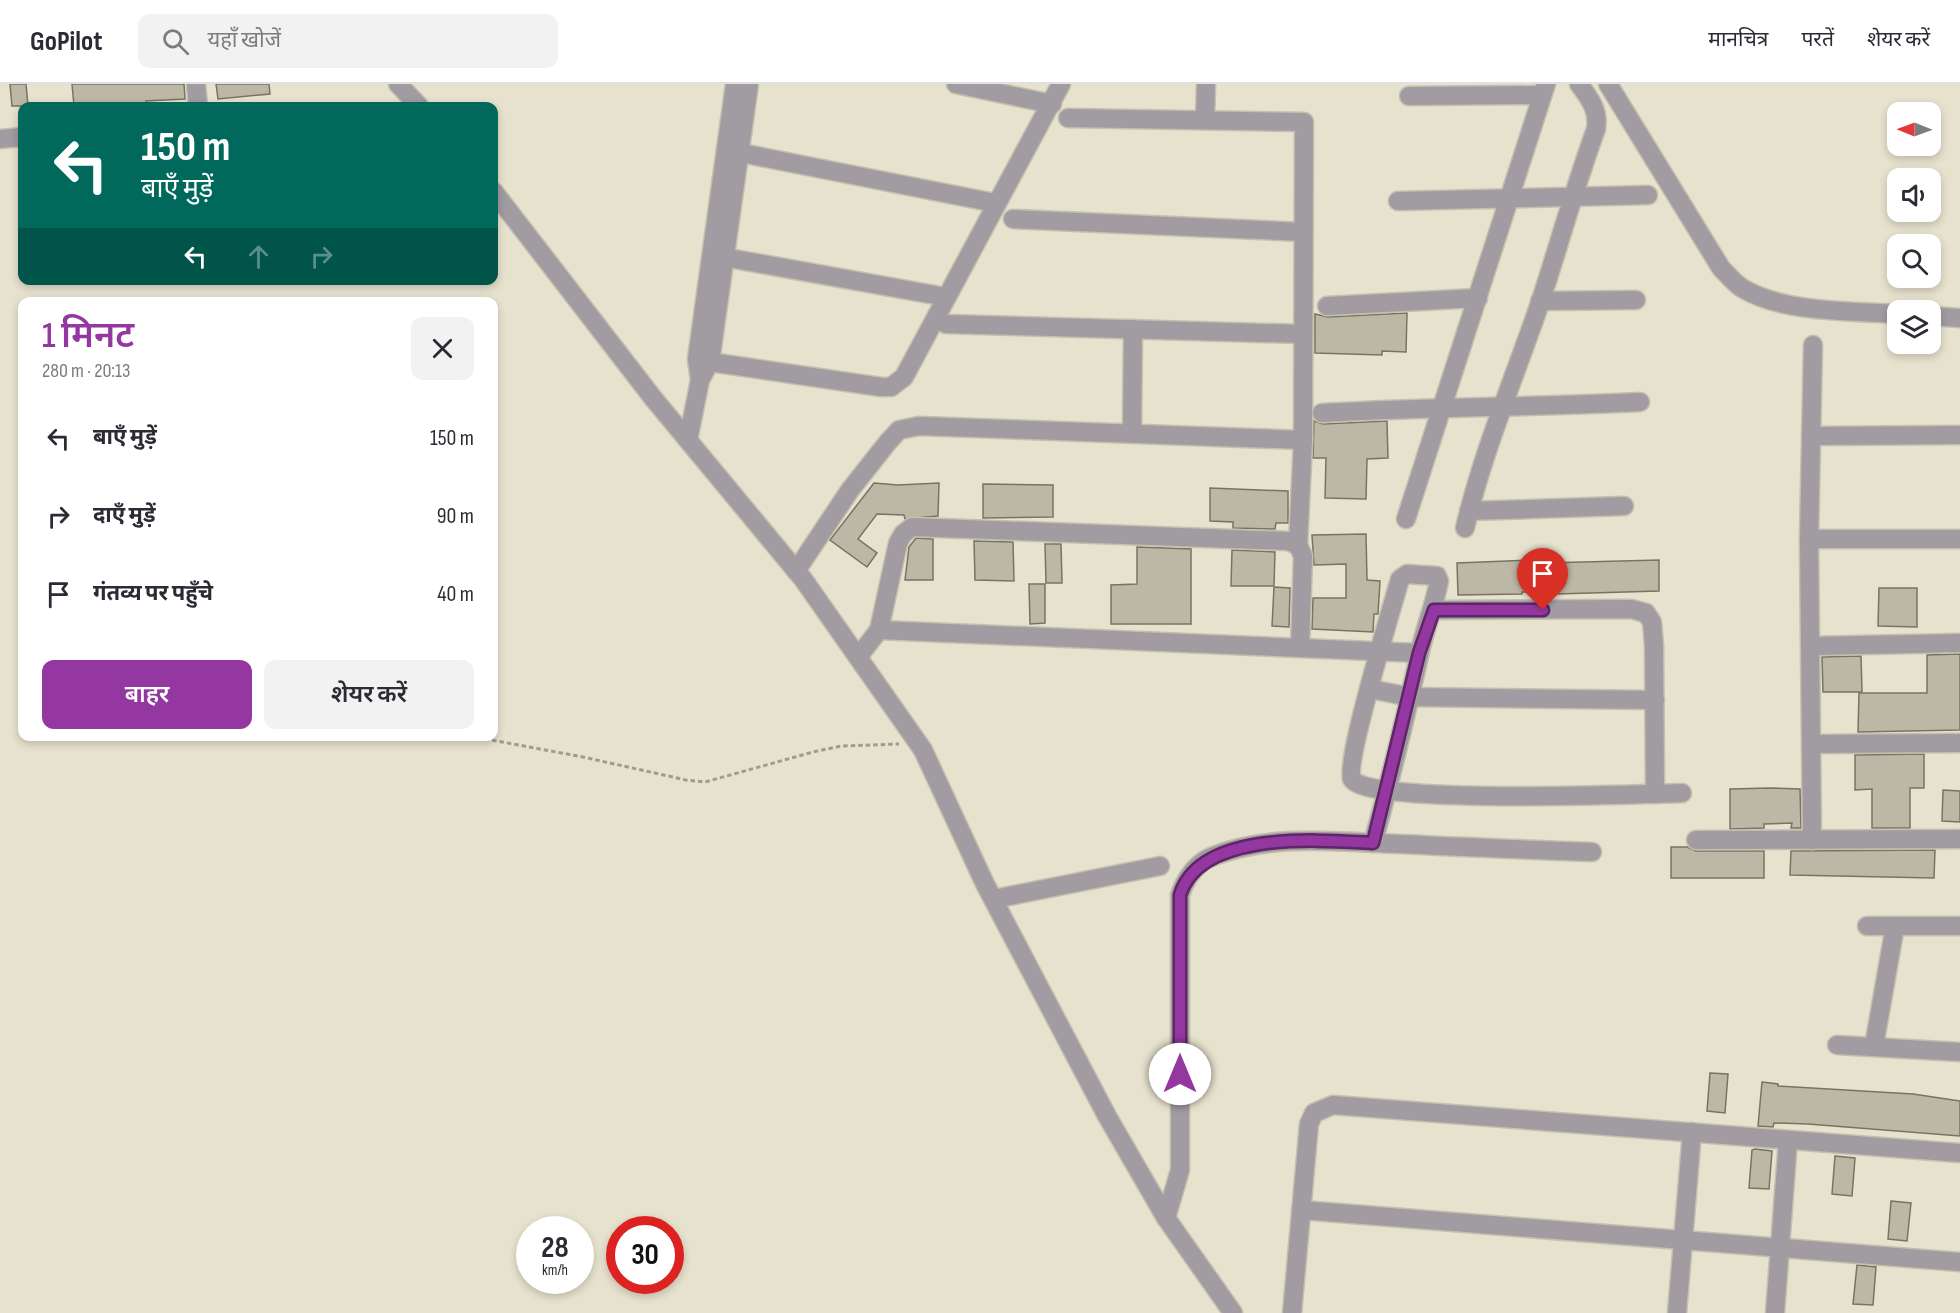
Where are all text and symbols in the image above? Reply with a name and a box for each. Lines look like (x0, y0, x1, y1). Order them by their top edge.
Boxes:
search box (138, 14, 558, 68)
text: GoPilot (30, 25, 102, 58)
icon: search (159, 25, 192, 58)
text: यहाँ खोजें (207, 27, 281, 54)
text: मानचित्र (1708, 27, 1768, 52)
text: परतें (1801, 27, 1834, 52)
text: शेयर करें (1867, 27, 1930, 52)
north arrow (1887, 102, 1941, 156)
map controls (1887, 102, 1941, 354)
text: 150 m (141, 122, 230, 173)
icon: left (42, 126, 120, 204)
button: sound (1887, 168, 1941, 222)
text: बाएँ मुड़ें (141, 173, 213, 205)
button: search (1887, 234, 1941, 288)
icon: left (179, 240, 212, 273)
icon: ahead (242, 240, 275, 273)
icon: right (305, 240, 338, 273)
button: layers (1887, 300, 1941, 354)
text: 1 मिनट (42, 315, 134, 358)
button: close (411, 317, 474, 380)
text: 280 m · 20:13 (42, 359, 130, 383)
icon: left (42, 422, 75, 455)
text: बाएँ मुड़ें (93, 424, 157, 451)
text: 150 m (430, 425, 474, 452)
icon: right (42, 500, 75, 533)
text: दाएँ मुड़ें (93, 502, 156, 529)
text: 90 m (437, 503, 474, 530)
pin (1517, 548, 1568, 610)
icon: arrive (1526, 557, 1559, 590)
icon: arrive (42, 578, 75, 611)
text: गंतव्य पर पहुँचे (93, 580, 213, 607)
text: 40 m (437, 581, 474, 608)
button: बाहर (42, 660, 252, 729)
button: शेयर करें (264, 660, 474, 729)
position arrow (1148, 1042, 1212, 1106)
speed limit sign: 30 (606, 1216, 684, 1294)
text: 28 (541, 1230, 569, 1266)
text: km/h (542, 1261, 568, 1280)

